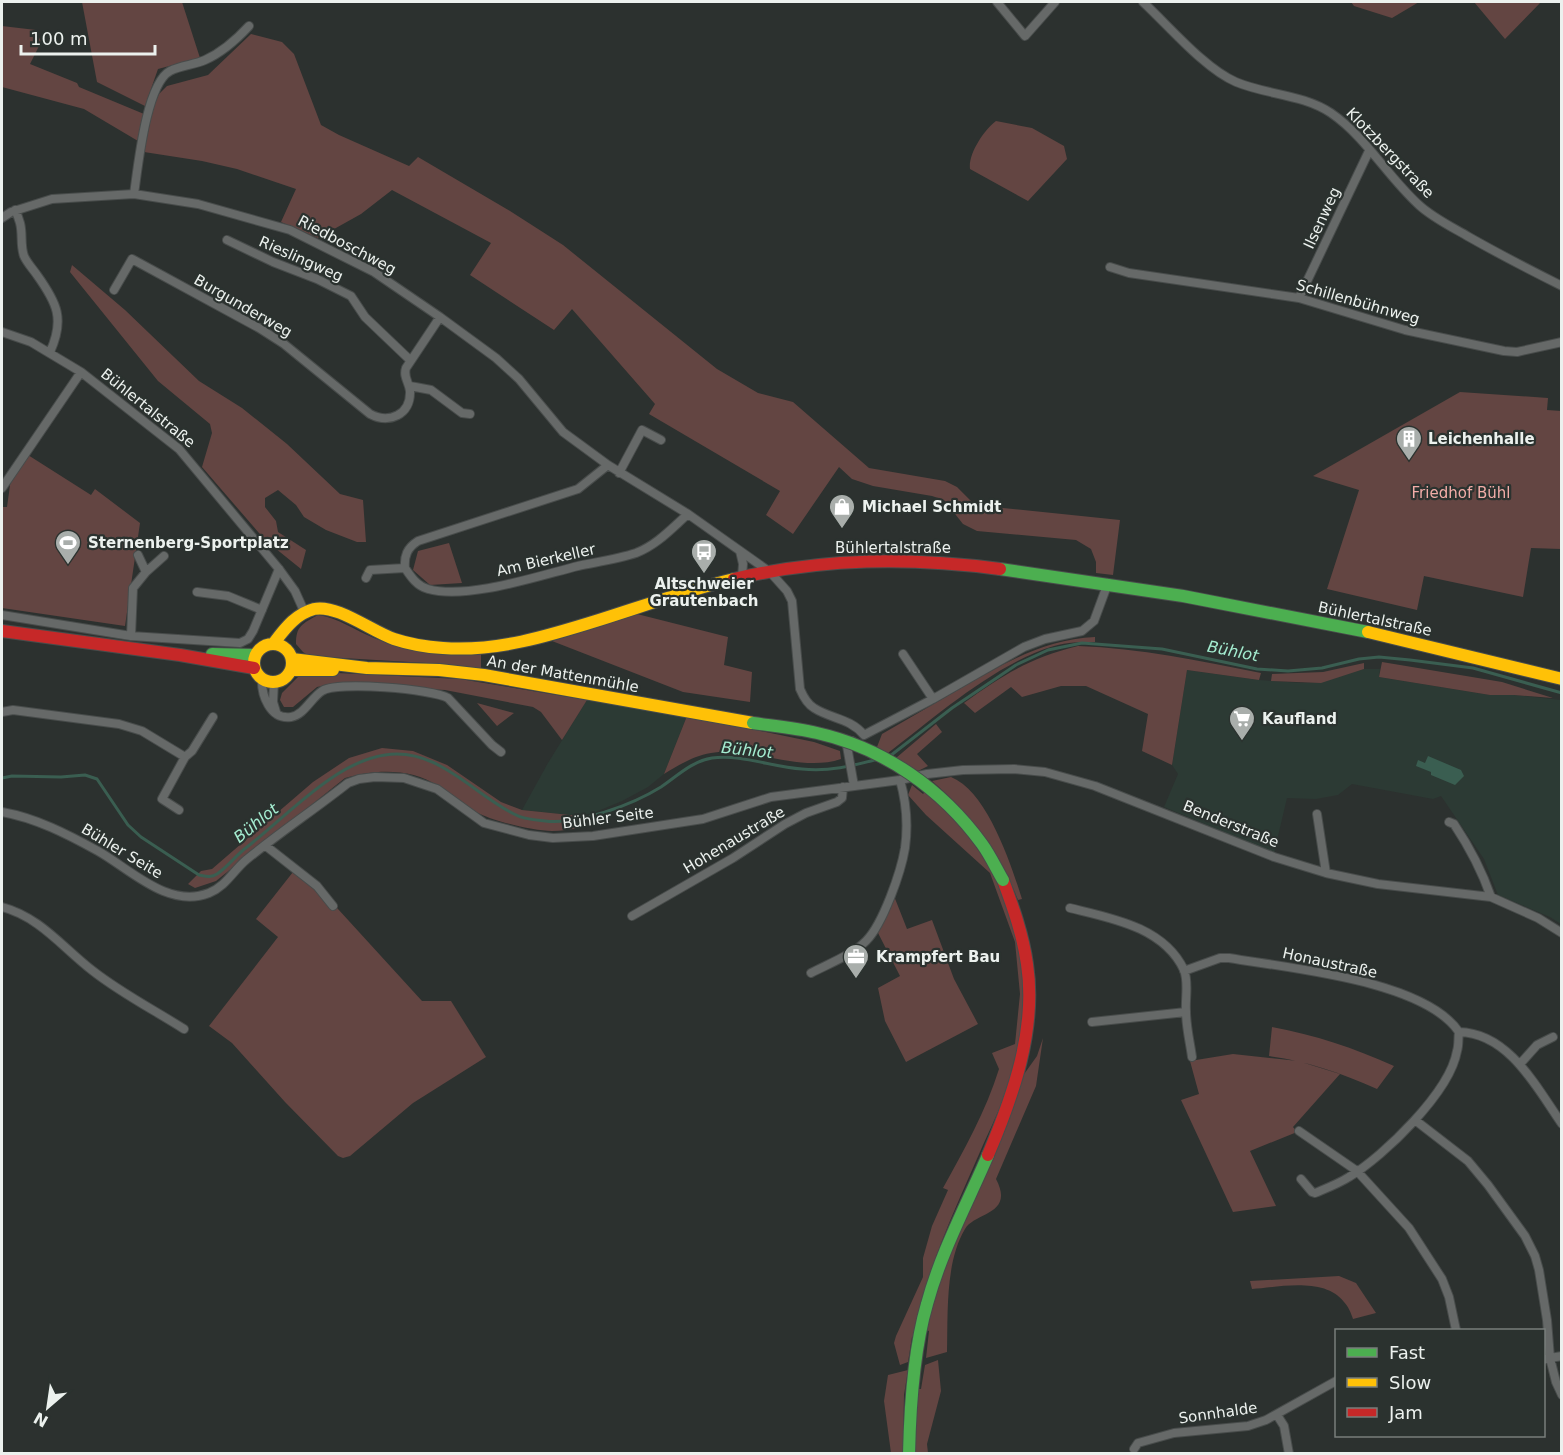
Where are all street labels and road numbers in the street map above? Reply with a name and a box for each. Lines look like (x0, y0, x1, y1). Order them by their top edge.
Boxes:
street label: Klotzbergstraße (1342, 104, 1438, 202)
street label: Ilsenweg (1300, 184, 1344, 252)
street label: Riedboschweg (295, 212, 399, 278)
street label: Rieslingweg (256, 232, 346, 286)
street label: Burgunderweg (191, 271, 295, 341)
street label: Schillenbühnweg (1294, 276, 1422, 328)
street label: Bühlertalstraße (97, 365, 199, 451)
street label: Bühlertalstraße (835, 539, 951, 557)
street label: Am Bierkeller (495, 540, 598, 580)
street label: Bühlertalstraße (1316, 598, 1434, 640)
street label: An der Mattenmühle (486, 652, 640, 696)
street label: Benderstraße (1180, 797, 1282, 851)
street label: Bühler Seite (561, 803, 655, 833)
street label: Hohenaustraße (680, 803, 788, 877)
street label: Bühler Seite (78, 820, 166, 882)
street label: Honaustraße (1281, 944, 1379, 982)
street label: Sonnhalde (1177, 1399, 1259, 1427)

